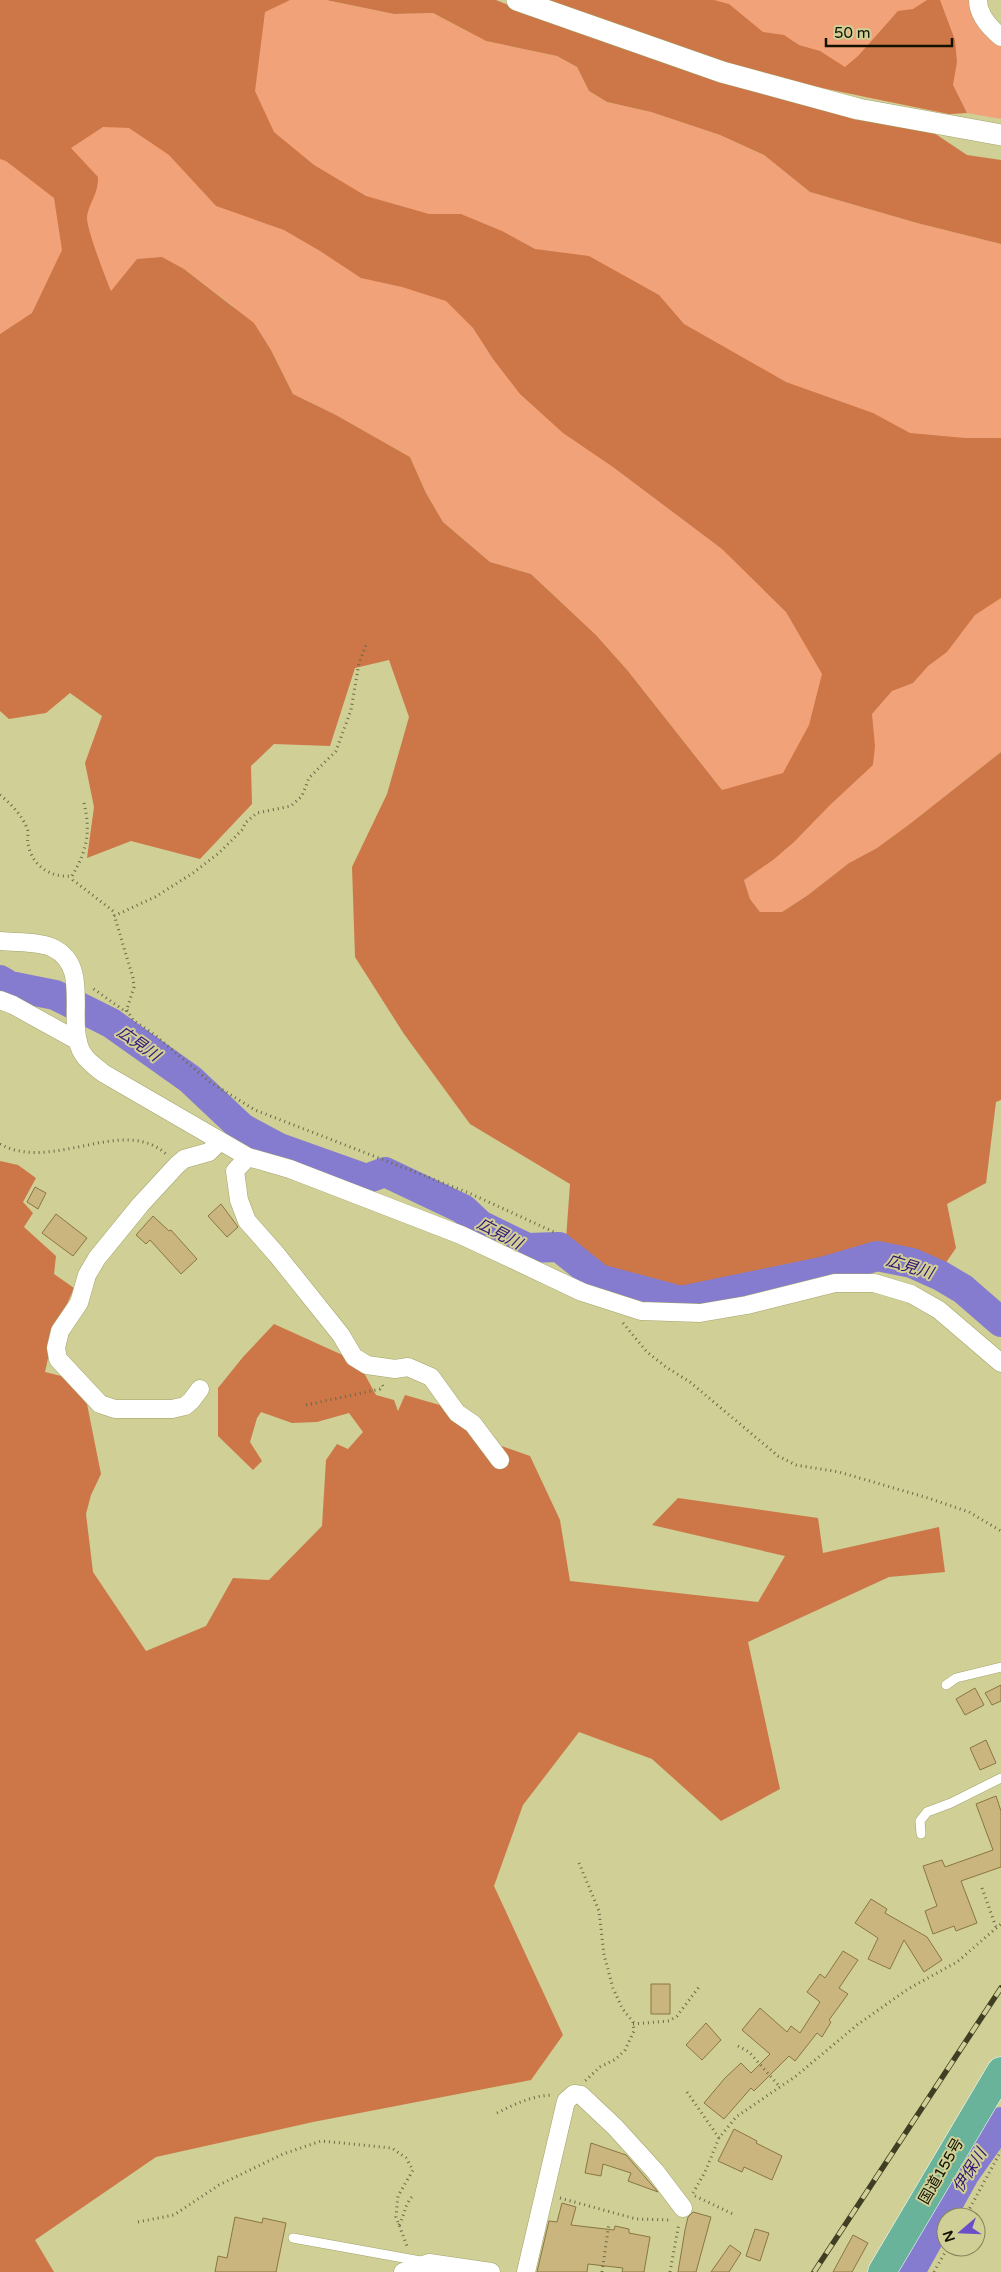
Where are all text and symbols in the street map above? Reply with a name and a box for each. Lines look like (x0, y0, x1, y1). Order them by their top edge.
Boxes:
scale bar (826, 15, 952, 47)
text: 50 m (834, 24, 871, 42)
water label: 広見川 (113, 1022, 165, 1067)
water label: 広見川 (474, 1214, 527, 1255)
water label: 広見川 (884, 1250, 937, 1284)
street label: 国道155号 (915, 2135, 967, 2207)
water label: 伊保川 (949, 2143, 992, 2196)
north arrow (936, 2207, 986, 2257)
text: N (939, 2228, 959, 2244)

